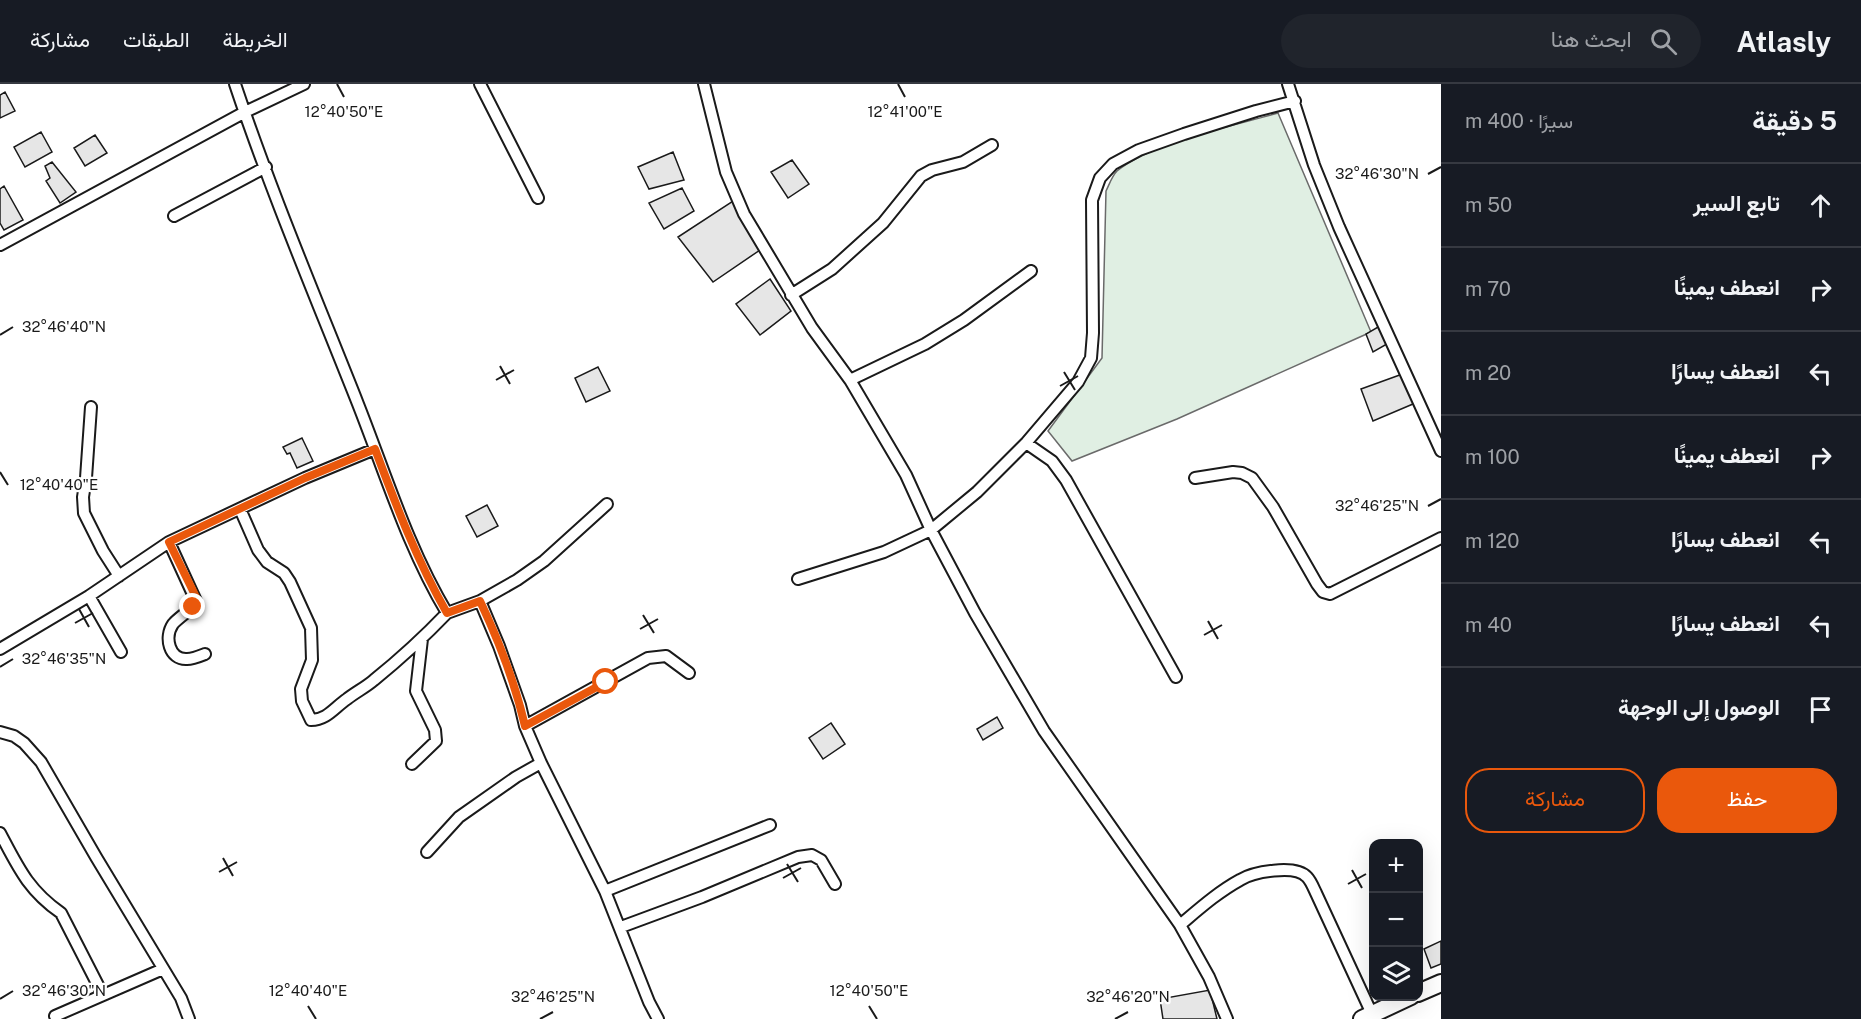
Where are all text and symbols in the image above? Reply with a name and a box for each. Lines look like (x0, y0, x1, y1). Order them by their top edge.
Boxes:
search box (1281, 14, 1701, 68)
icon: search (1647, 25, 1680, 58)
text: Atlasly (1737, 25, 1831, 58)
text: ابحث هنا (1551, 26, 1632, 52)
text: مشاركة (30, 27, 90, 52)
text: الطبقات (123, 27, 190, 52)
text: الخريطة (223, 27, 288, 52)
text: 12°40'50"E (305, 103, 383, 120)
text: 12°41'00"E (867, 103, 943, 120)
text: 5 دقيقة (1752, 105, 1837, 136)
text: سيرًا · 400 m (1465, 109, 1573, 133)
text: 32°46'30"N (1335, 165, 1419, 182)
icon: ahead (1804, 189, 1837, 222)
text: تابع السير (1693, 190, 1780, 216)
text: 50 m (1465, 193, 1512, 217)
icon: right (1804, 273, 1837, 306)
text: انعطف يمينًا (1674, 274, 1780, 300)
text: 70 m (1465, 277, 1511, 301)
text: 32°46'40"N (22, 318, 106, 335)
icon: left (1804, 357, 1837, 390)
text: انعطف يسارًا (1671, 358, 1780, 384)
text: 20 m (1465, 361, 1511, 385)
icon: right (1804, 441, 1837, 474)
text: انعطف يمينًا (1674, 442, 1780, 468)
text: 100 m (1465, 445, 1520, 469)
text: 12°40'40"E (20, 476, 98, 493)
text: 32°46'25"N (1335, 497, 1419, 514)
icon: left (1804, 525, 1837, 558)
text: انعطف يسارًا (1671, 526, 1780, 552)
text: 120 m (1465, 529, 1520, 553)
route end (179, 593, 205, 619)
icon: left (1804, 609, 1837, 642)
text: انعطف يسارًا (1671, 610, 1780, 636)
text: 40 m (1465, 613, 1512, 637)
text: 32°46'35"N (22, 650, 106, 667)
route start (592, 668, 618, 694)
icon: arrive (1804, 693, 1837, 726)
text: الوصول إلى الوجهة (1618, 694, 1780, 720)
button: مشاركة (1465, 768, 1645, 833)
button: حفظ (1657, 768, 1837, 833)
map controls (1369, 839, 1423, 1001)
button: + (1369, 839, 1423, 893)
button: − (1369, 893, 1423, 947)
button: layers (1369, 947, 1423, 1001)
text: 32°46'30"N (22, 982, 106, 999)
text: 12°40'40"E (269, 982, 347, 999)
text: 12°40'50"E (830, 982, 908, 999)
text: 32°46'25"N (511, 988, 595, 1005)
text: 32°46'20"N (1086, 988, 1170, 1005)

